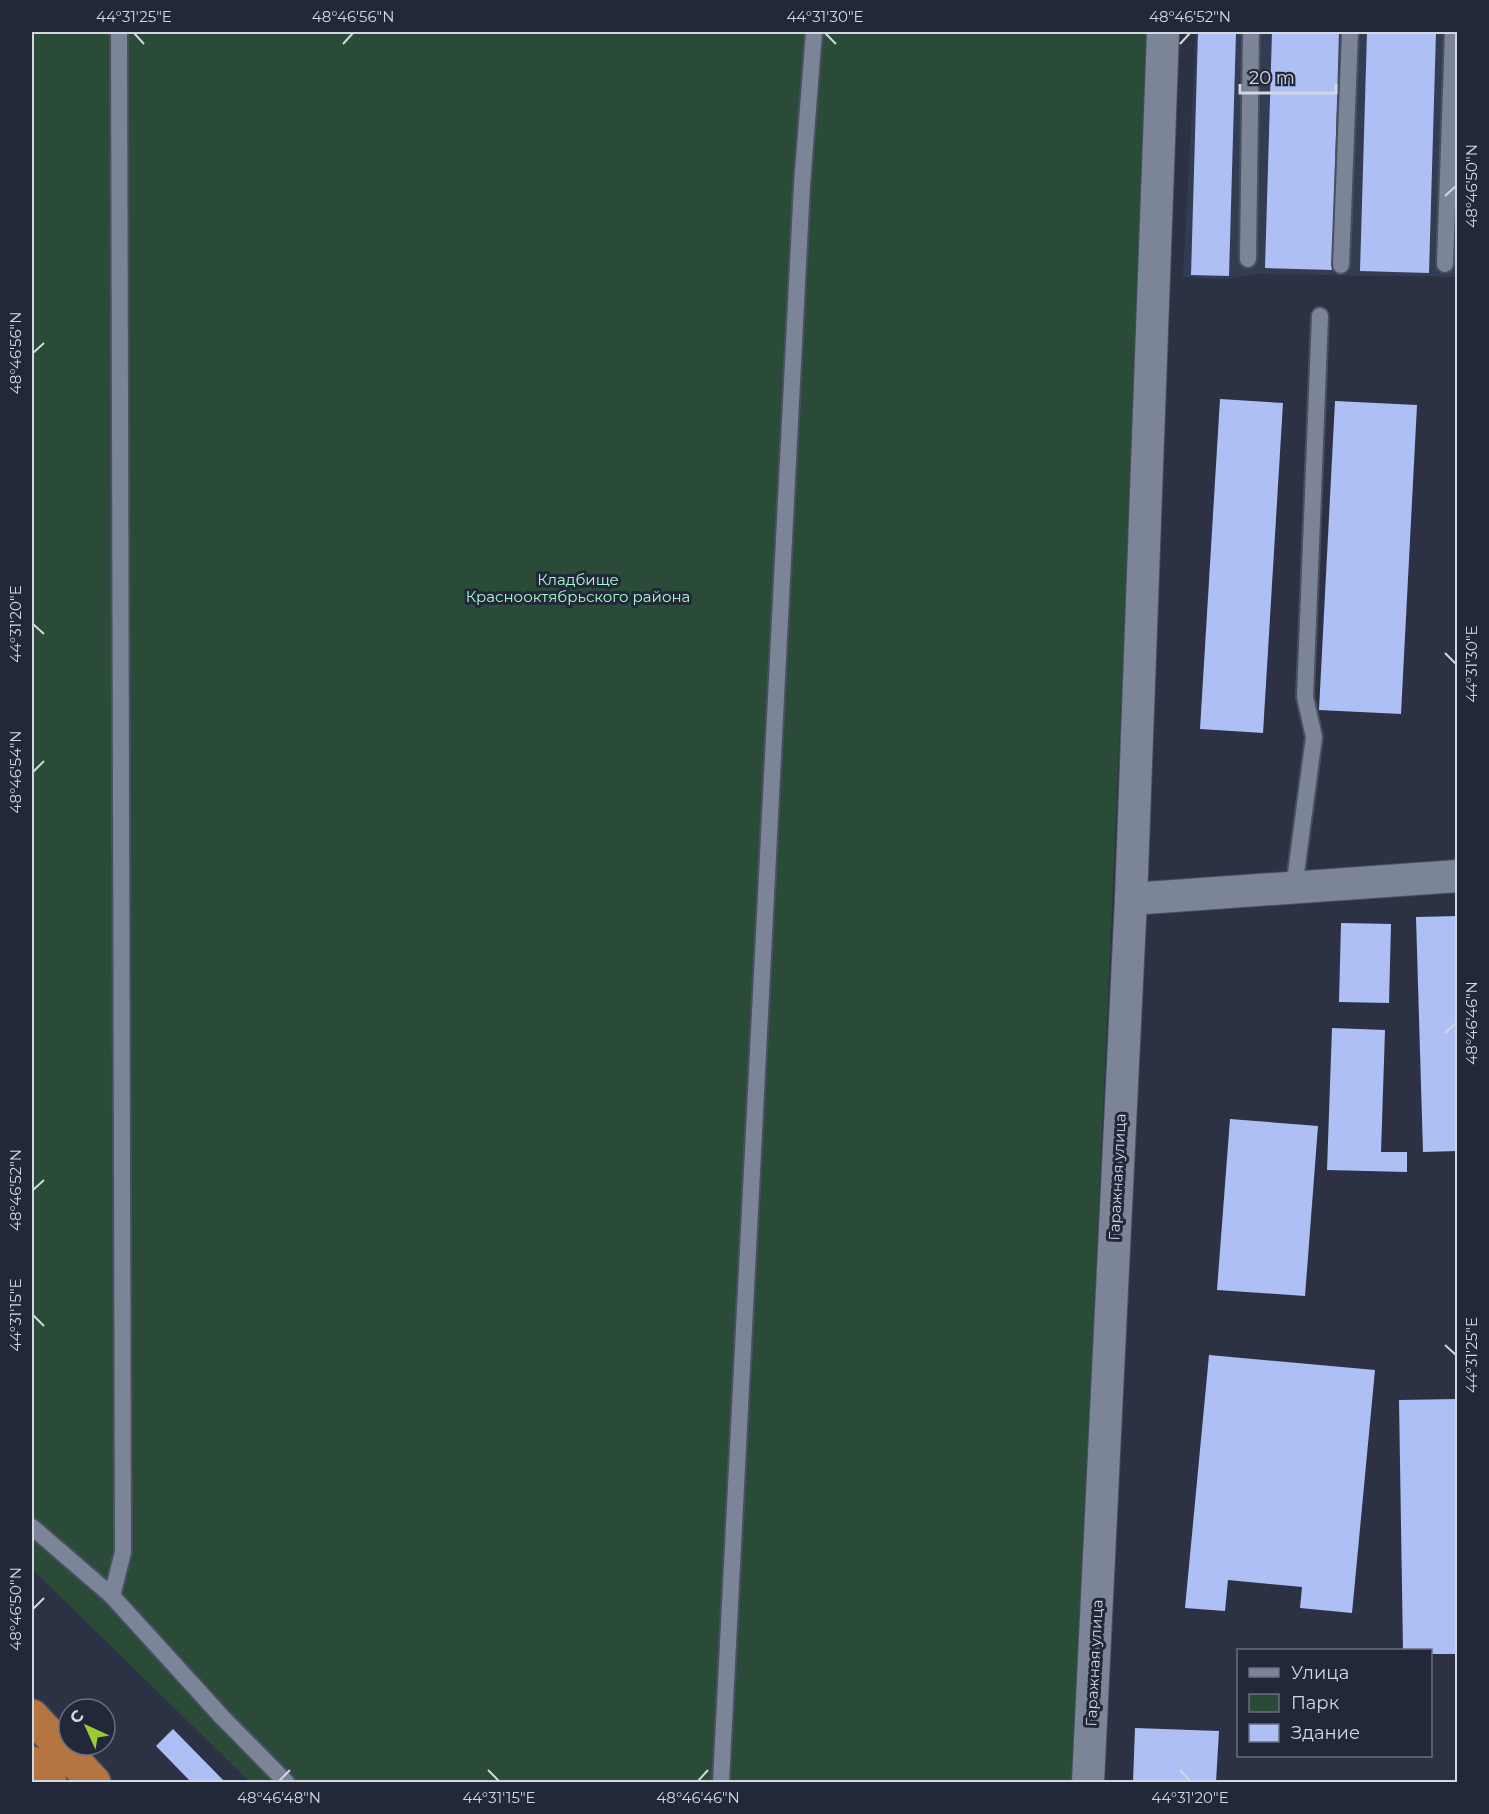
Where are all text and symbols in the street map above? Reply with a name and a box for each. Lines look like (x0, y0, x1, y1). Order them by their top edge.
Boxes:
text: 44°31'25"E (96, 7, 172, 26)
text: 48°46'56"N (312, 7, 394, 26)
text: 44°31'30"E (786, 7, 864, 26)
text: 48°46'52"N (1149, 7, 1231, 26)
scale bar (1240, 57, 1336, 95)
text: 20 m (1249, 67, 1295, 89)
text: 48°46'50"N (1462, 144, 1481, 228)
text: 48°46'56"N (6, 312, 25, 394)
park label: Кладбище Краснооктябрьского района (466, 570, 690, 606)
text: 44°31'20"E (6, 585, 25, 663)
text: 44°31'30"E (1462, 625, 1481, 703)
text: 48°46'54"N (6, 730, 25, 814)
text: 48°46'46"N (1462, 981, 1481, 1065)
street label: Гаражная улица (1104, 1113, 1130, 1241)
text: 48°46'52"N (6, 1149, 25, 1231)
text: 44°31'15"E (6, 1278, 25, 1352)
text: 44°31'25"E (1462, 1317, 1481, 1393)
text: 48°46'50"N (6, 1567, 25, 1651)
street label: Гаражная улица (1081, 1599, 1107, 1727)
legend (1237, 1649, 1432, 1757)
text: Улица (1291, 1662, 1349, 1684)
text: Парк (1291, 1692, 1340, 1714)
north arrow (57, 1697, 117, 1757)
text: С (66, 1706, 88, 1728)
text: Здание (1291, 1722, 1360, 1744)
text: 48°46'48"N (237, 1788, 321, 1807)
text: 44°31'15"E (462, 1788, 536, 1807)
text: 48°46'46"N (656, 1788, 740, 1807)
text: 44°31'20"E (1151, 1788, 1229, 1807)

